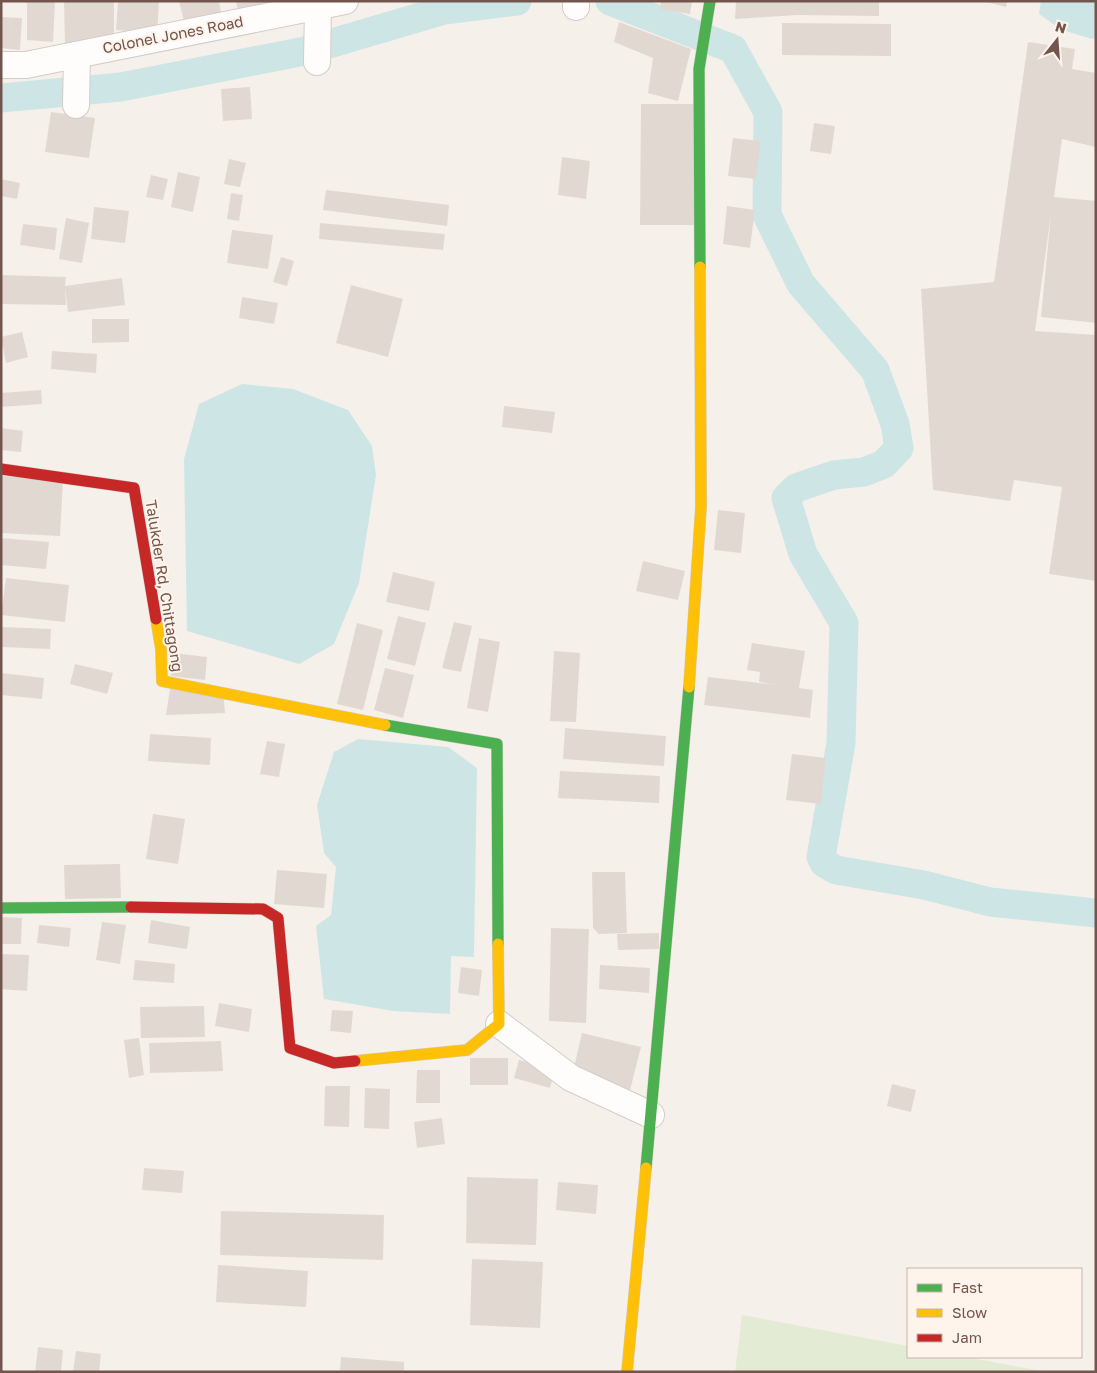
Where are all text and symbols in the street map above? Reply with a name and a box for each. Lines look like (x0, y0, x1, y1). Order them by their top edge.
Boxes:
street label: Colonel Jones Road (101, 12, 245, 56)
north arrow (1032, 15, 1082, 65)
text: N (1053, 17, 1069, 37)
street label: Talukder Rd, Chittagong (142, 499, 187, 673)
legend (907, 1268, 1082, 1358)
text: Fast (952, 1278, 983, 1296)
text: Slow (952, 1303, 987, 1321)
text: Jam (952, 1328, 982, 1346)

